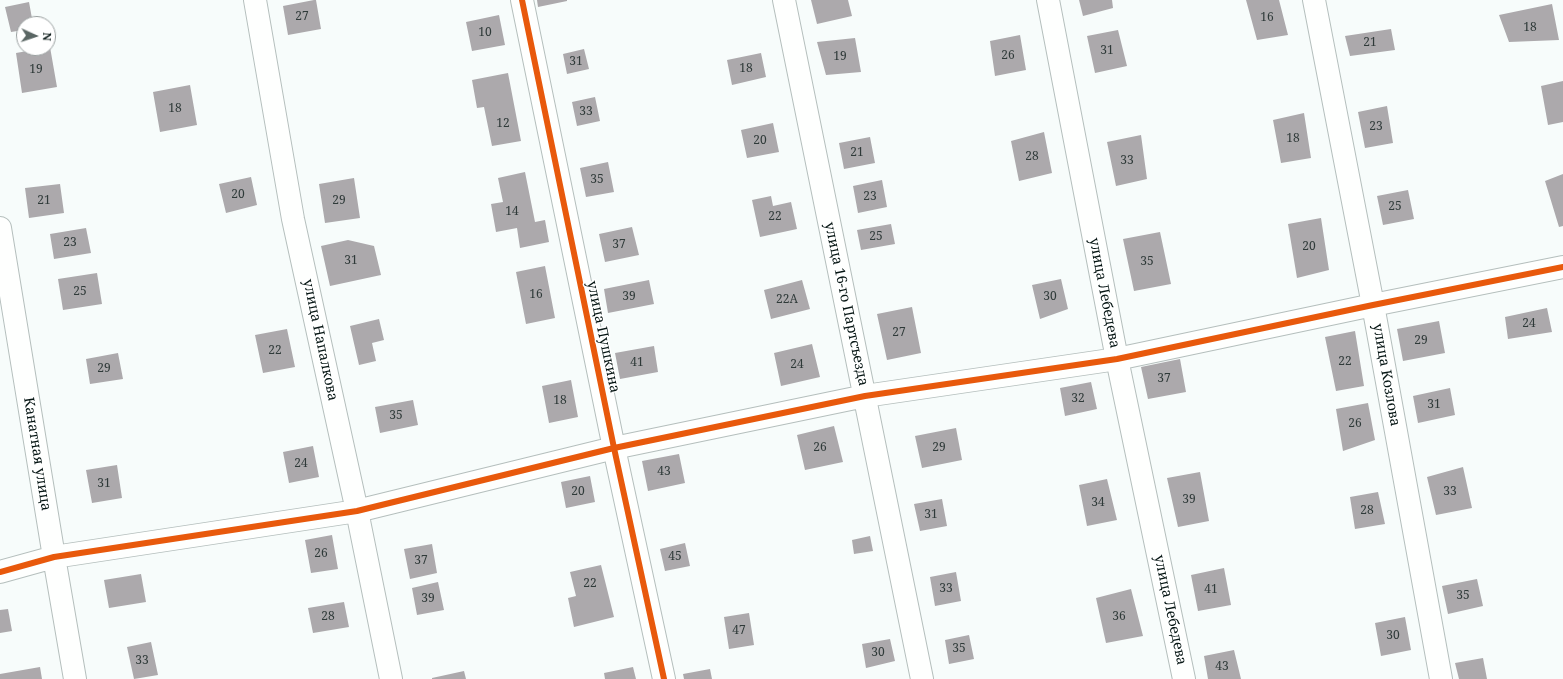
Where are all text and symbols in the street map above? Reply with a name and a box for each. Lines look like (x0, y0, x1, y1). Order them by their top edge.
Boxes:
house number: 27 (295, 10, 309, 24)
house number: 16 (1260, 11, 1274, 25)
north arrow (16, 16, 56, 56)
house number: 18 (1523, 21, 1537, 35)
house number: 10 (478, 26, 492, 40)
text: N (40, 32, 55, 41)
house number: 21 (1363, 36, 1377, 50)
house number: 31 (1100, 44, 1114, 58)
house number: 26 (1001, 49, 1015, 63)
house number: 19 (833, 50, 847, 64)
house number: 31 (569, 55, 583, 69)
house number: 18 (739, 62, 753, 76)
house number: 19 (29, 63, 43, 77)
house number: 18 (168, 102, 182, 116)
house number: 33 (579, 105, 593, 119)
house number: 12 (496, 117, 510, 131)
house number: 23 (1369, 120, 1383, 134)
house number: 18 (1286, 132, 1300, 146)
house number: 20 (753, 134, 767, 148)
house number: 21 (850, 146, 864, 160)
house number: 28 (1025, 150, 1039, 164)
house number: 33 (1120, 154, 1134, 168)
house number: 35 (590, 173, 604, 187)
house number: 20 (231, 188, 245, 202)
house number: 23 (863, 190, 877, 204)
house number: 21 (37, 194, 51, 208)
house number: 29 (332, 194, 346, 208)
house number: 25 (1388, 200, 1402, 214)
house number: 14 (505, 205, 519, 219)
house number: 22 (768, 210, 782, 224)
street label: улица 16-го Партсъезда (820, 221, 872, 387)
house number: 25 (869, 230, 883, 244)
house number: 23 (63, 236, 77, 250)
street label: улица Лебедева (1085, 236, 1123, 350)
house number: 37 (612, 238, 626, 252)
house number: 20 (1302, 240, 1316, 254)
house number: 31 (344, 254, 358, 268)
house number: 35 (1140, 255, 1154, 269)
street label: улица Напалкова (299, 278, 341, 402)
street label: улица Пушкина (583, 279, 623, 395)
house number: 25 (73, 285, 87, 299)
house number: 16 (529, 288, 543, 302)
house number: 39 (622, 290, 636, 304)
house number: 30 (1043, 290, 1057, 304)
house number: 22А (776, 293, 798, 307)
house number: 24 (1522, 317, 1536, 331)
street label: улица Козлова (1369, 322, 1403, 428)
house number: 27 (892, 326, 906, 340)
house number: 29 (1414, 334, 1428, 348)
house number: 22 (268, 344, 282, 358)
house number: 22 (1338, 355, 1352, 369)
house number: 41 (630, 356, 644, 370)
house number: 24 (790, 358, 804, 372)
house number: 29 (97, 362, 111, 376)
house number: 37 (1157, 372, 1171, 386)
house number: 32 (1071, 392, 1085, 406)
house number: 18 (553, 394, 567, 408)
street label: Канатная улица (20, 396, 54, 512)
house number: 31 (1427, 398, 1441, 412)
house number: 35 (389, 409, 403, 423)
house number: 26 (1348, 417, 1362, 431)
house number: 26 (813, 441, 827, 455)
house number: 29 (932, 441, 946, 455)
house number: 24 (294, 457, 308, 471)
house number: 43 (657, 465, 671, 479)
house number: 31 (97, 477, 111, 491)
house number: 20 (571, 485, 585, 499)
house number: 33 (1443, 485, 1457, 499)
house number: 39 (1182, 493, 1196, 507)
house number: 34 (1091, 496, 1105, 510)
house number: 28 (1360, 504, 1374, 518)
house number: 31 (924, 508, 938, 522)
house number: 26 (314, 547, 328, 561)
house number: 45 (668, 550, 682, 564)
street label: улица Лебедева (1150, 553, 1190, 667)
house number: 37 (414, 554, 428, 568)
house number: 22 (583, 577, 597, 591)
house number: 33 (939, 582, 953, 596)
house number: 41 (1204, 583, 1218, 597)
house number: 35 (1456, 589, 1470, 603)
house number: 39 (421, 592, 435, 606)
house number: 28 (321, 610, 335, 624)
house number: 36 (1112, 610, 1126, 624)
house number: 47 (732, 624, 746, 638)
house number: 30 (1386, 629, 1400, 643)
house number: 35 (952, 642, 966, 656)
house number: 30 (871, 646, 885, 660)
house number: 33 (135, 654, 149, 668)
house number: 43 (1215, 660, 1229, 674)

